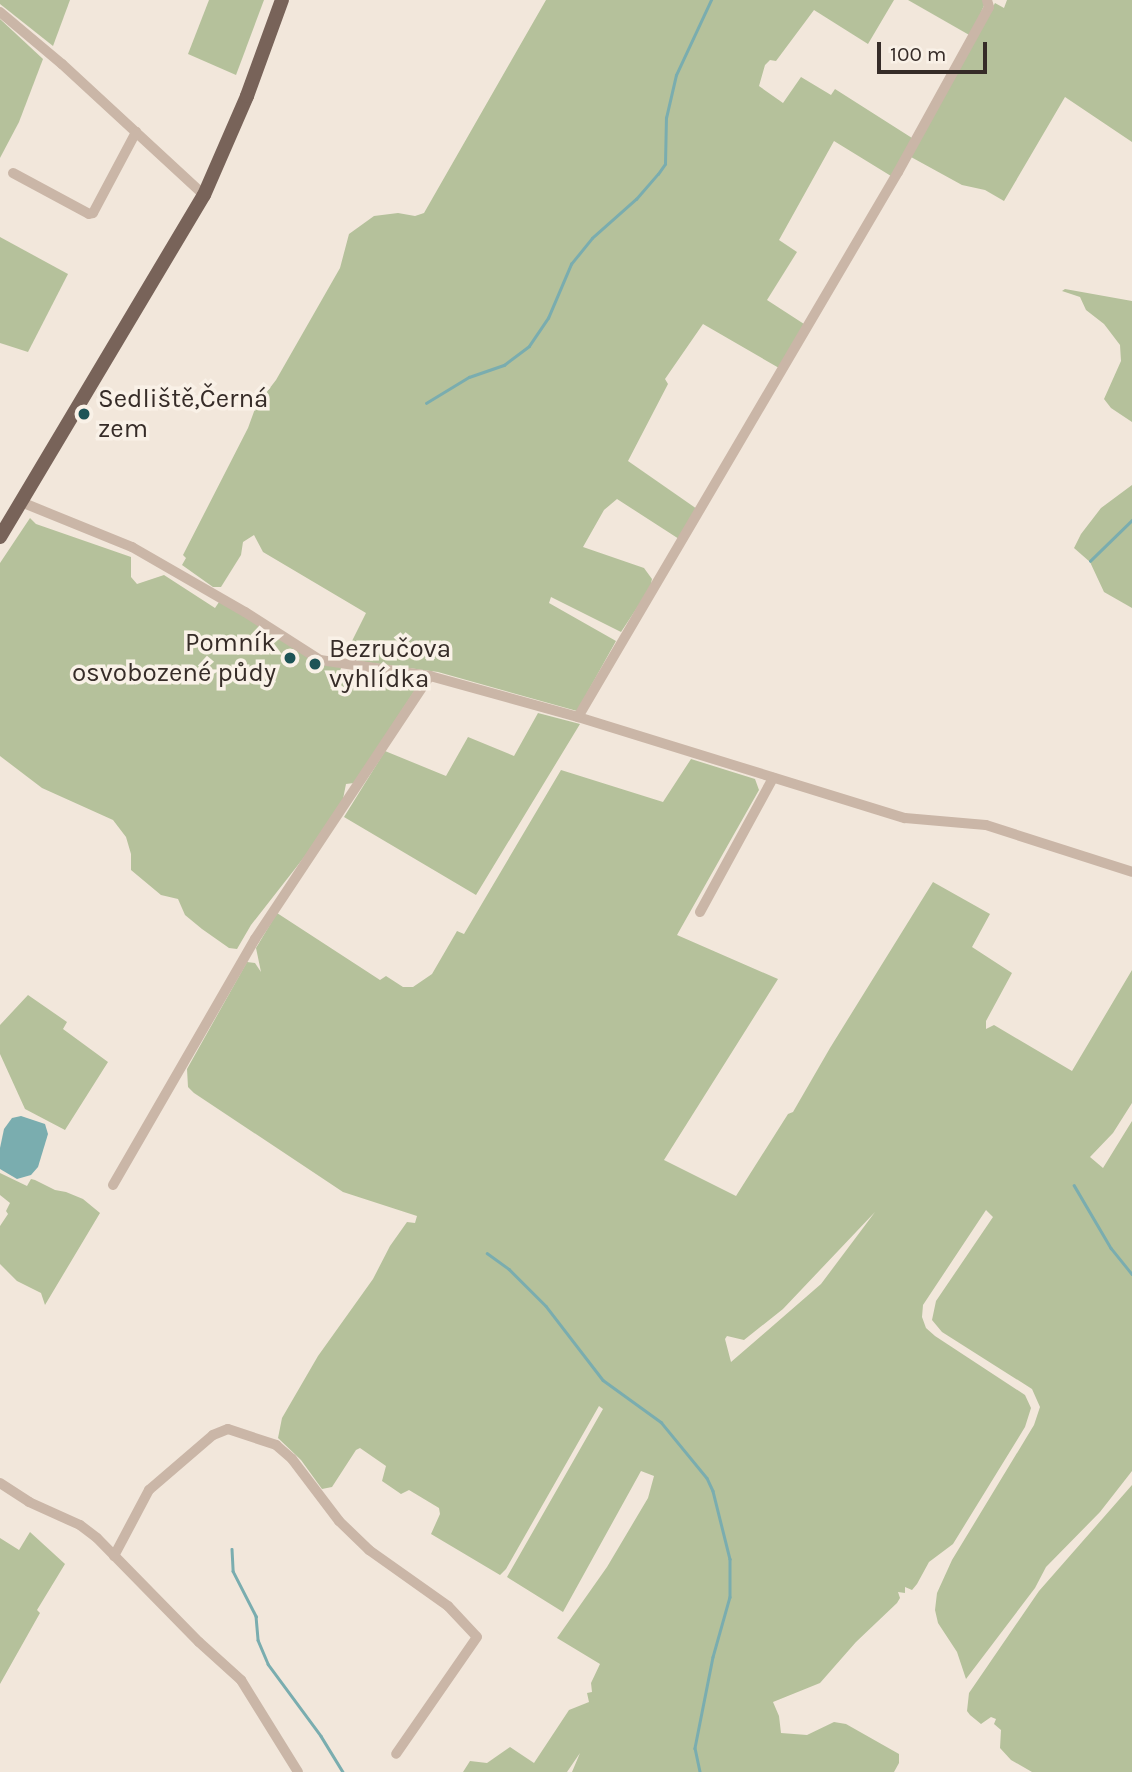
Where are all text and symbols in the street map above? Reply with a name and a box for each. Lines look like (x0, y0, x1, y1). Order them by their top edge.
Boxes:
scale bar (880, 28, 990, 72)
text: 100 m (890, 42, 947, 66)
place label: Sedliště,Černá zem (98, 383, 268, 444)
marker: Sedliště,Černá zem (76, 406, 92, 422)
place label: Pomník osvobozené půdy (72, 627, 276, 688)
place label: Bezručova vyhlídka (329, 633, 451, 694)
marker: Pomník osvobozené půdy (282, 650, 298, 666)
marker: Bezručova vyhlídka (307, 656, 323, 672)

